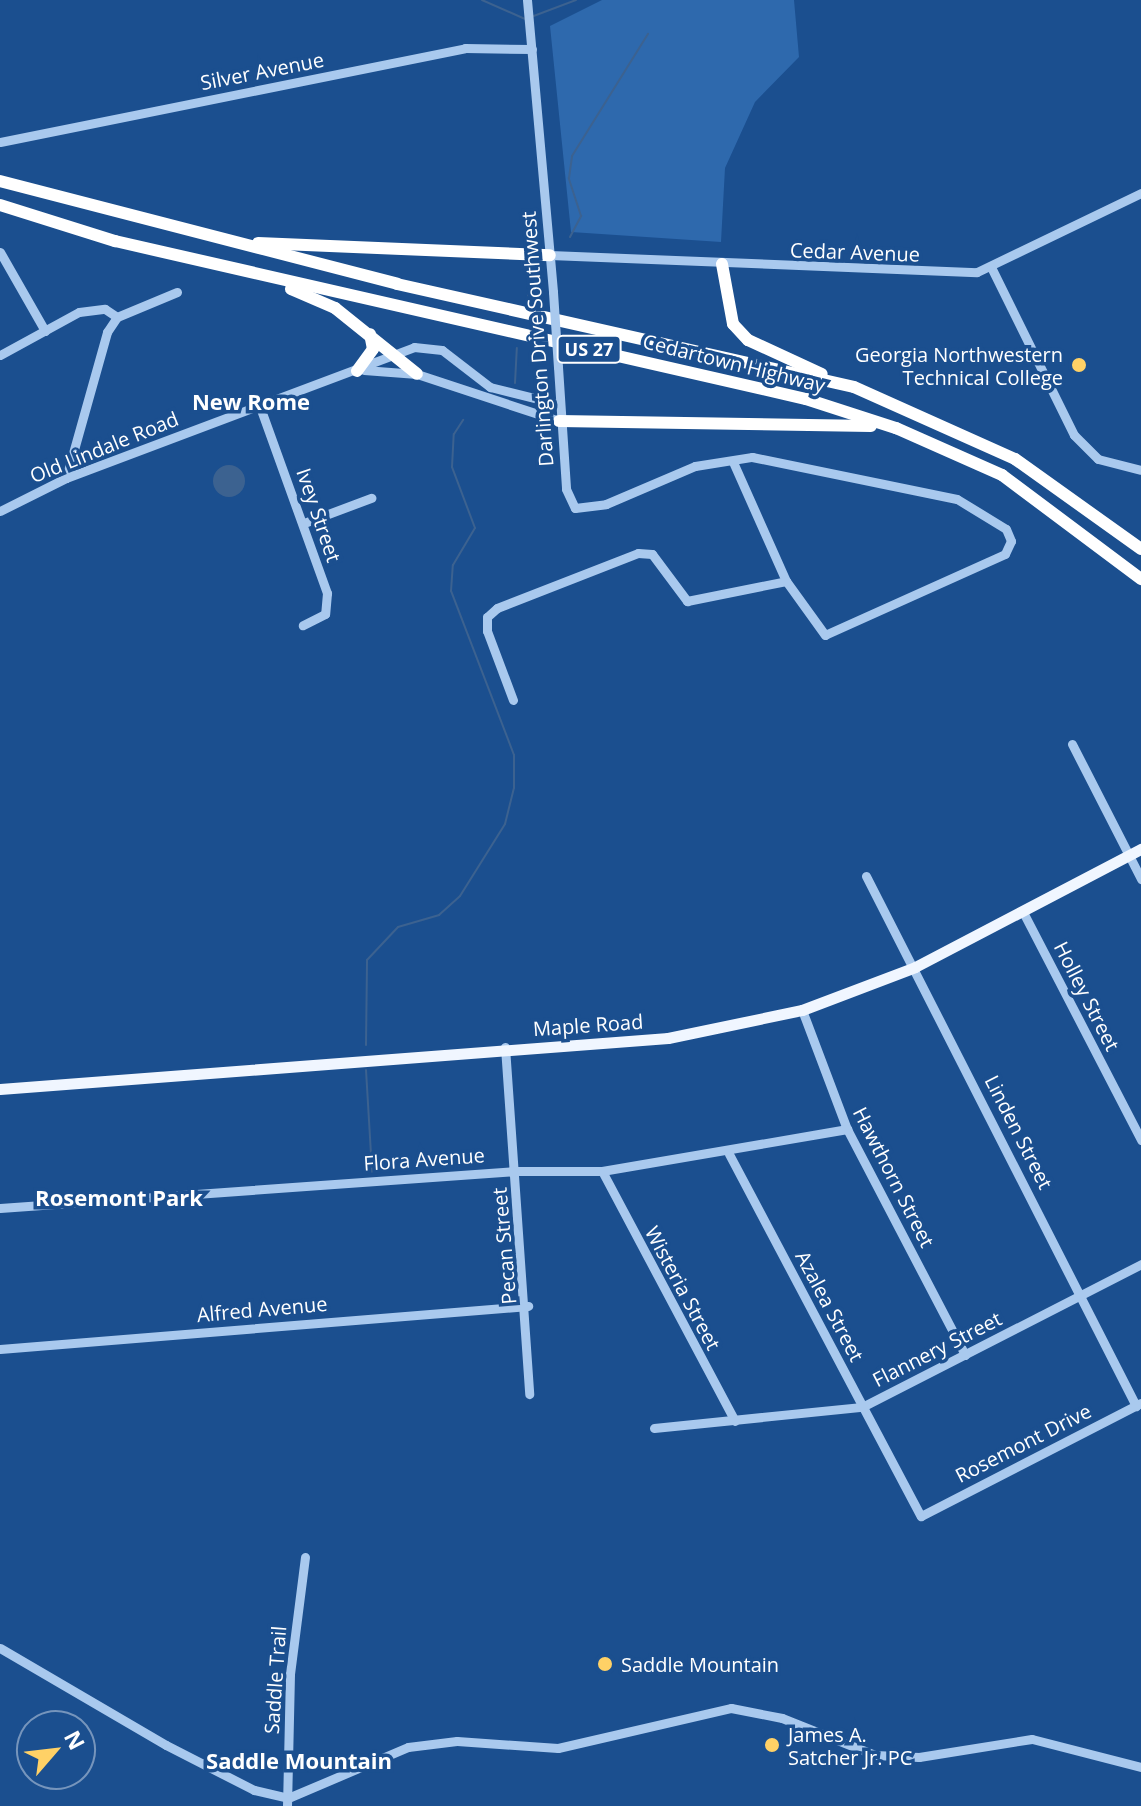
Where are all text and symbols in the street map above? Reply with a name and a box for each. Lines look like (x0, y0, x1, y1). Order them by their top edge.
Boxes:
street label: Silver Avenue (198, 47, 326, 95)
street label: Darlington Drive Southwest (516, 211, 558, 467)
street label: Cedar Avenue (790, 238, 920, 266)
street label: Cedartown Highway (640, 329, 828, 397)
road number: US 27 (555, 335, 623, 363)
place label: Georgia Northwestern Technical College (855, 342, 1063, 389)
marker: Georgia Northwestern Technical College (1070, 356, 1088, 374)
district label: New Rome (192, 389, 310, 415)
street label: Old Lindale Road (26, 406, 182, 488)
street label: Ivey Street (292, 465, 346, 565)
street label: Holley Street (1049, 937, 1125, 1055)
street label: Maple Road (532, 1009, 644, 1041)
street label: Linden Street (980, 1071, 1058, 1193)
street label: Hawthorn Street (848, 1103, 940, 1251)
street label: Flora Avenue (363, 1143, 485, 1175)
district label: Rosemont Park (35, 1185, 203, 1211)
street label: Pecan Street (487, 1187, 521, 1305)
street label: Wisteria Street (640, 1222, 726, 1354)
street label: Azalea Street (791, 1247, 869, 1365)
street label: Alfred Avenue (196, 1291, 328, 1327)
street label: Flannery Street (869, 1306, 1005, 1392)
street label: Rosemont Drive (951, 1398, 1095, 1488)
street label: Saddle Trail (259, 1625, 291, 1735)
place label: Saddle Mountain (621, 1652, 779, 1676)
marker: Saddle Mountain (596, 1655, 614, 1673)
north arrow (16, 1710, 96, 1790)
place label: James A. Satcher Jr. PC (788, 1722, 912, 1769)
text: N (58, 1725, 93, 1755)
marker: James A. Satcher Jr. PC (763, 1736, 781, 1754)
district label: Saddle Mountain (206, 1748, 392, 1774)

